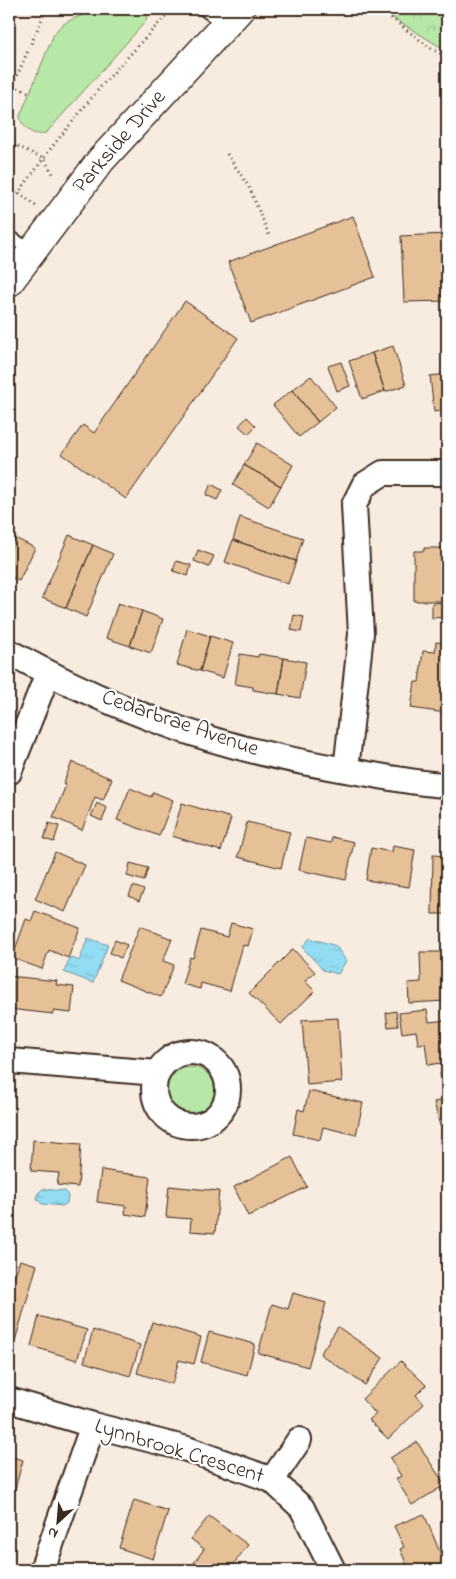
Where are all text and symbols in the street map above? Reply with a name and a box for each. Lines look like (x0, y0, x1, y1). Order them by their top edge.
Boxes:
street label: Parkside Drive (66, 83, 174, 201)
street label: Cedarbrae Avenue (97, 682, 263, 766)
street label: Lynnbrook Crescent (90, 1411, 268, 1494)
north arrow (32, 1496, 82, 1546)
text: N (44, 1521, 62, 1544)

